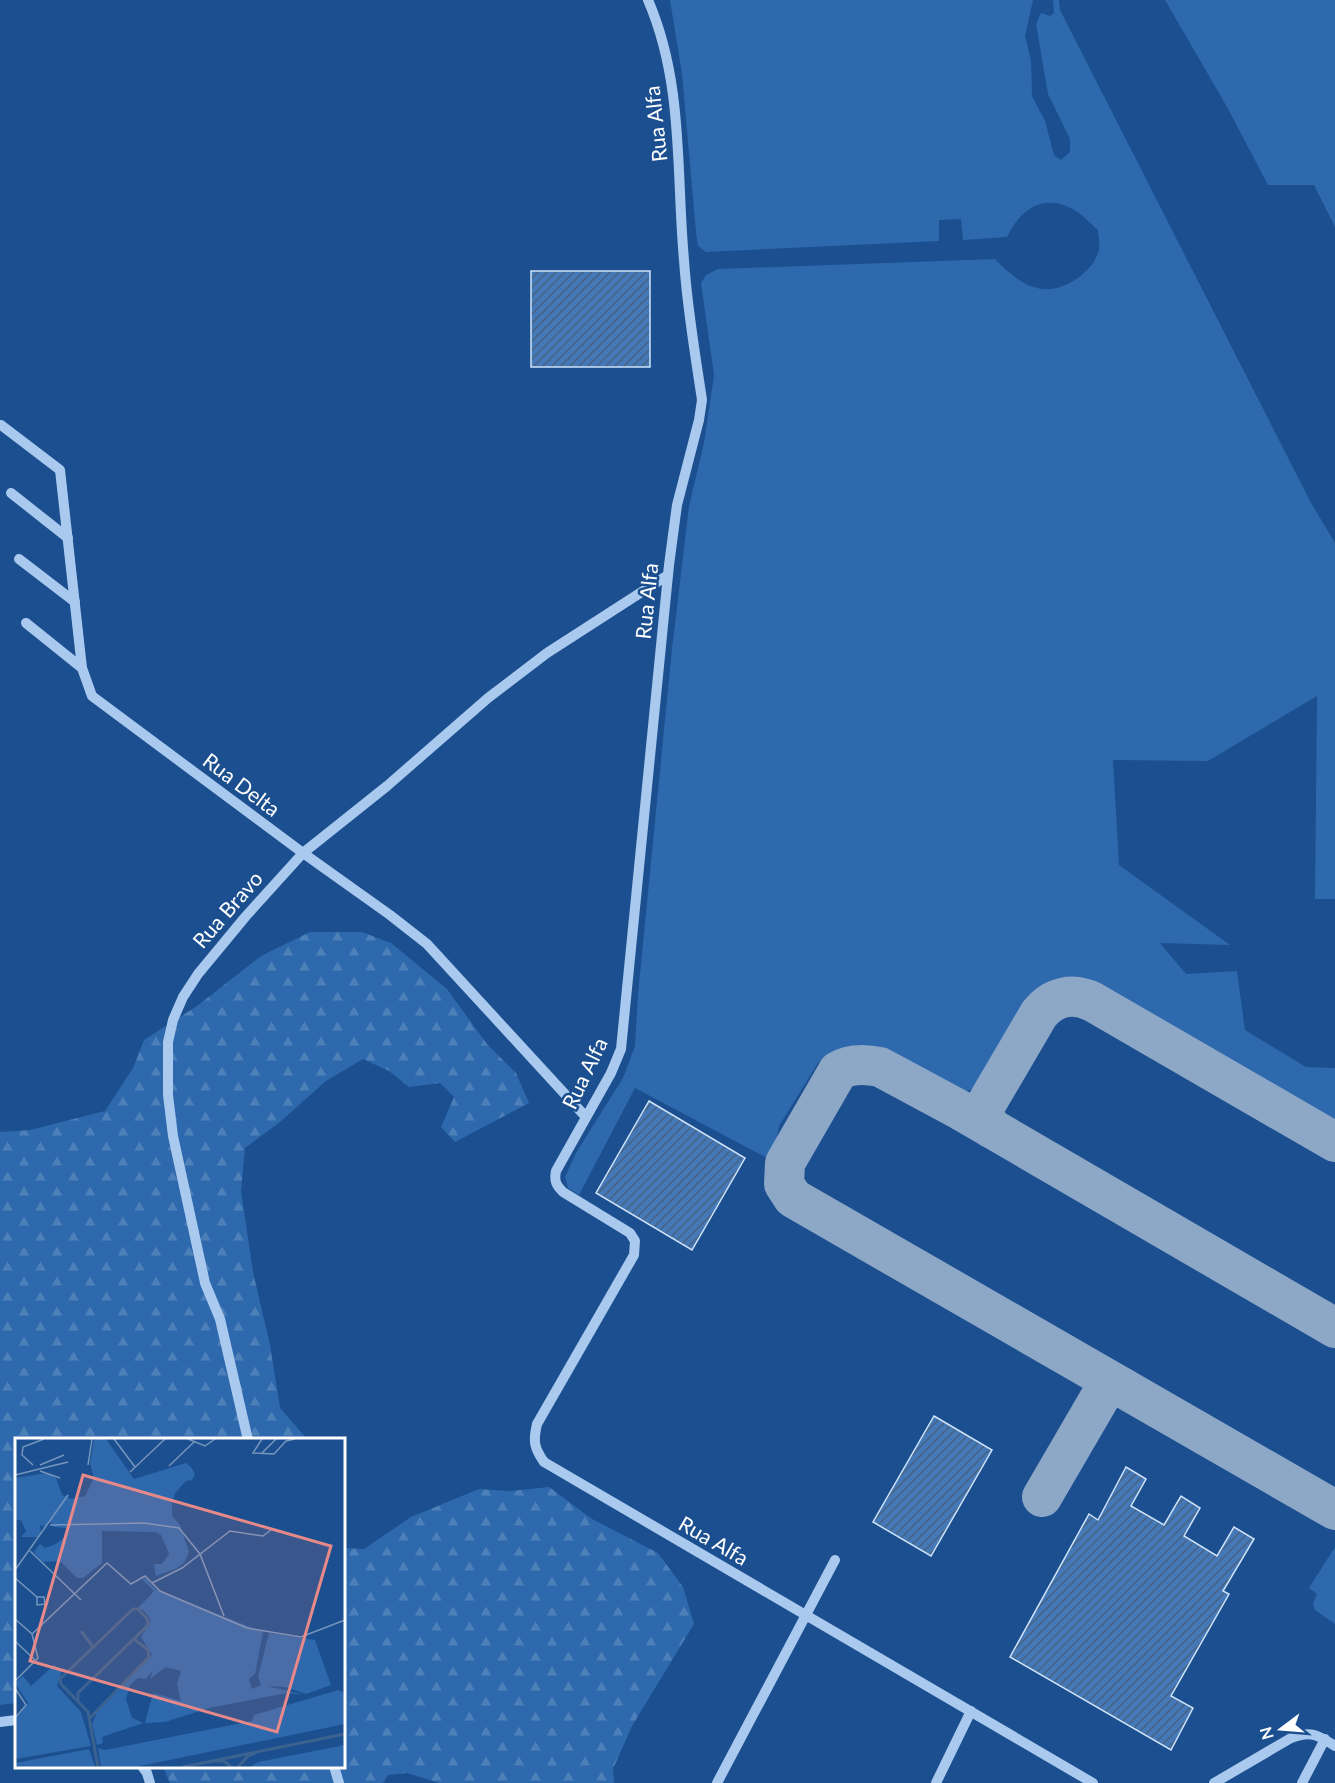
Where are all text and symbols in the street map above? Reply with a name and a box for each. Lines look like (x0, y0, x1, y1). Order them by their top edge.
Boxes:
street label: Rua Alfa (639, 85, 671, 163)
street label: Rua Alfa (630, 562, 662, 640)
street label: Rua Delta (199, 747, 285, 821)
street label: Rua Bravo (187, 865, 267, 953)
street label: Rua Alfa (556, 1033, 612, 1113)
inset map (15, 1438, 345, 1768)
street label: Rua Alfa (675, 1510, 753, 1570)
north arrow (1251, 1699, 1311, 1759)
text: N (1255, 1725, 1277, 1742)

